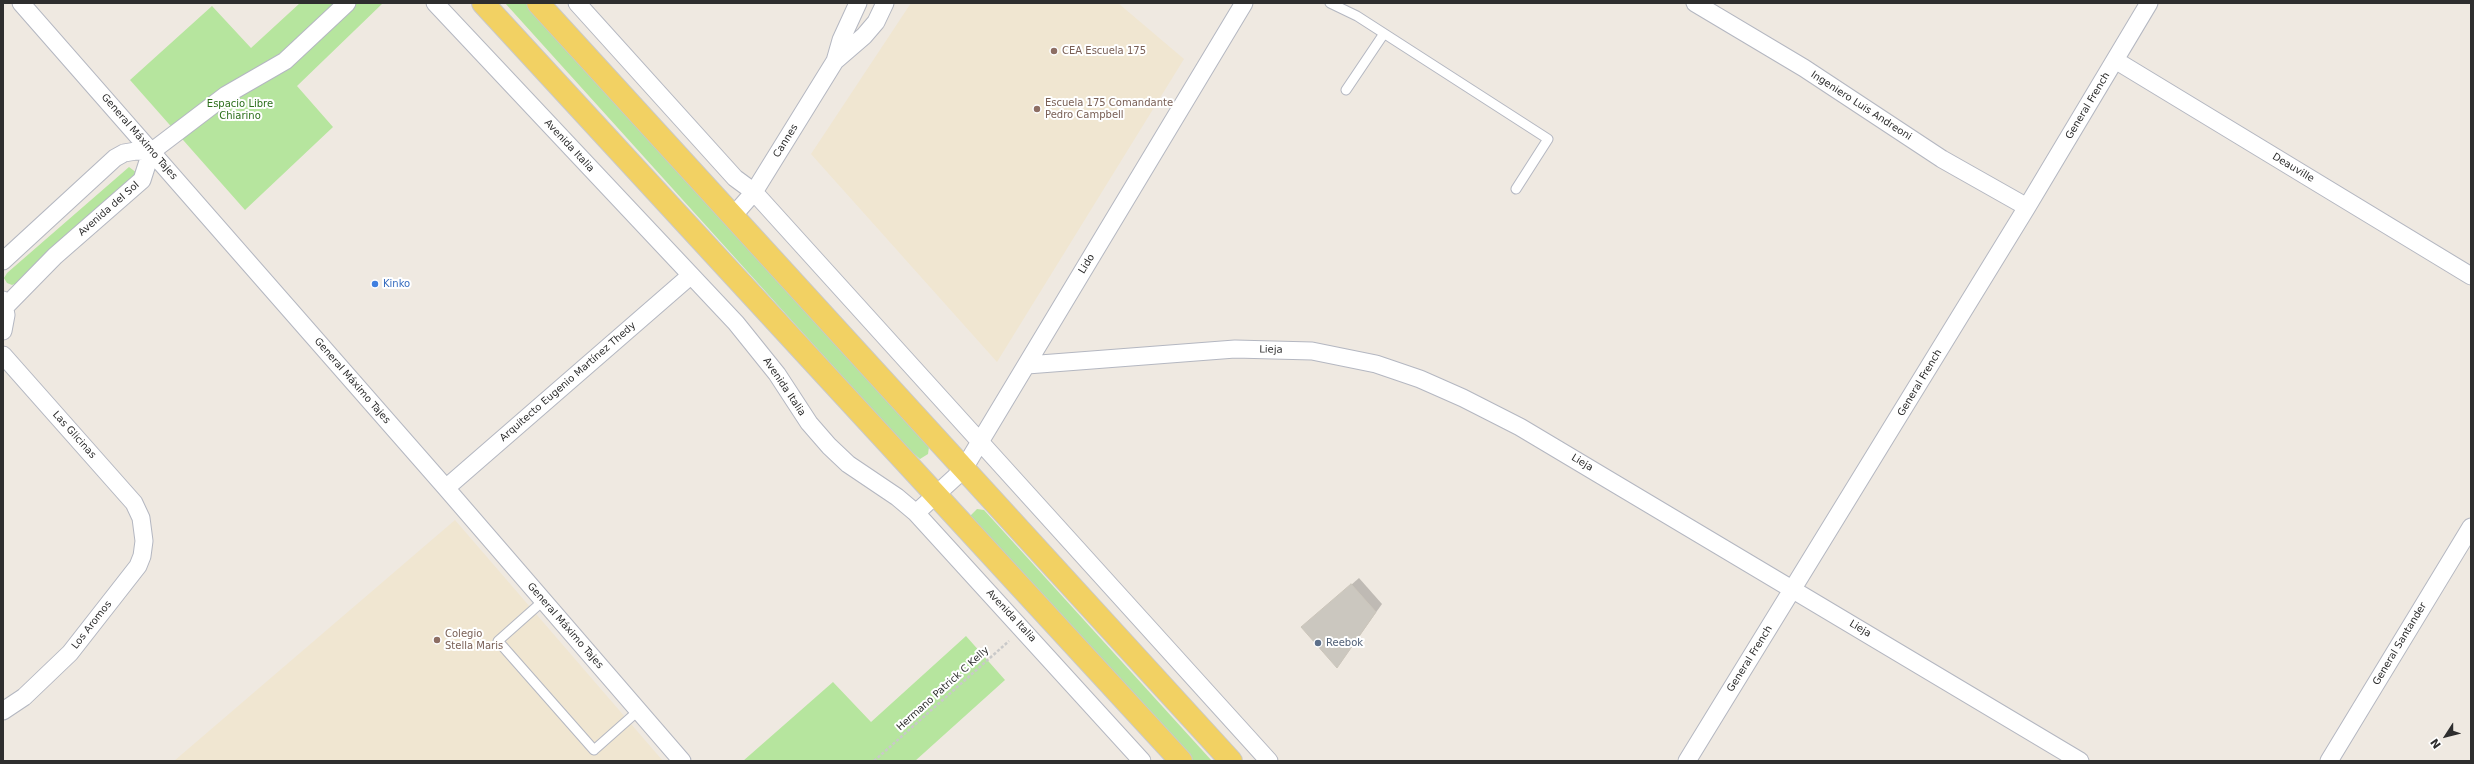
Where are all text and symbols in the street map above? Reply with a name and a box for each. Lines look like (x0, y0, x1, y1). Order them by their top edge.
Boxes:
place label: CEA Escuela 175 (1062, 45, 1146, 57)
marker: CEA Escuela 175 (1049, 46, 1059, 56)
street label: Ingeniero Luis Andreoni (1808, 69, 1914, 143)
street label: General French (2063, 70, 2113, 142)
street label: General Máximo Tajes (98, 92, 180, 182)
place label: Escuela 175 Comandante Pedro Campbell (1045, 97, 1173, 120)
park label: Espacio Libre Chiarino (207, 98, 273, 122)
marker: Escuela 175 Comandante Pedro Campbell (1032, 104, 1042, 114)
street label: Avenida Italia (541, 117, 597, 175)
street label: Cannes (771, 122, 801, 160)
street label: Deauville (2270, 151, 2316, 185)
street label: Avenida del Sol (76, 179, 142, 239)
street label: Lido (1076, 252, 1098, 276)
place label: Kinko (383, 278, 410, 290)
marker: Kinko (370, 279, 380, 289)
street label: Arquitecto Eugenio Martínez Thedy (498, 320, 638, 444)
street label: General Máximo Tajes (311, 336, 393, 426)
street label: Lieja (1259, 344, 1283, 356)
street label: General French (1895, 347, 1945, 419)
street label: Avenida Italia (760, 356, 808, 418)
street label: Las Glicinas (50, 409, 98, 461)
street label: Lieja (1569, 452, 1595, 474)
street label: General Máximo Tajes (524, 581, 606, 671)
street label: Avenida Italia (983, 587, 1039, 645)
street label: Los Aromos (69, 599, 115, 651)
street label: General Santander (2371, 600, 2429, 688)
street label: Lieja (1847, 618, 1873, 640)
street label: General French (1725, 624, 1775, 694)
place label: Colegio Stella Maris (445, 628, 503, 652)
marker: Colegio Stella Maris (432, 635, 442, 645)
place label: Reebok (1326, 637, 1363, 649)
marker: Reebok (1313, 638, 1323, 648)
street label: Hermano Patrick C Kelly (894, 644, 992, 734)
north arrow (2426, 716, 2466, 756)
text: N (2428, 736, 2444, 751)

